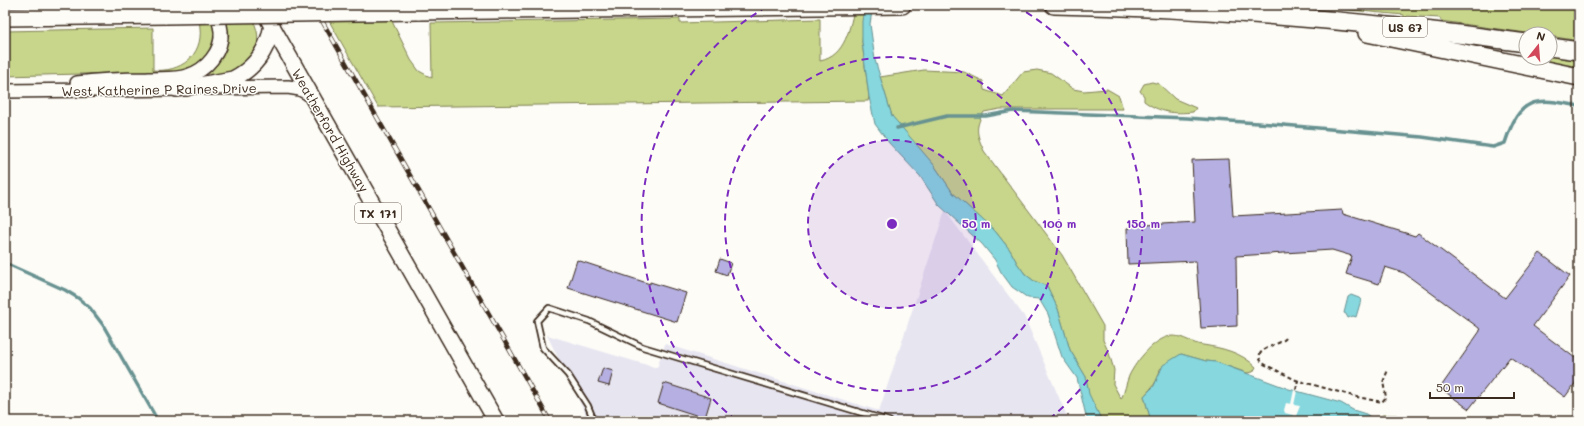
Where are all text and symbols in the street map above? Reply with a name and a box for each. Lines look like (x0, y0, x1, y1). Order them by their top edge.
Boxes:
road number: US 67 (1383, 17, 1427, 37)
north arrow (1518, 26, 1558, 66)
text: N (1535, 28, 1547, 44)
street label: Weatherford Highway (289, 65, 373, 195)
street label: West Katherine P Raines Drive (61, 79, 257, 99)
road number: TX 171 (355, 203, 401, 223)
text: 50 m (962, 215, 990, 231)
text: 100 m (1042, 215, 1076, 231)
text: 150 m (1126, 215, 1160, 231)
centre of rings (885, 217, 899, 231)
scale bar (1430, 374, 1514, 400)
text: 50 m (1436, 379, 1464, 395)

